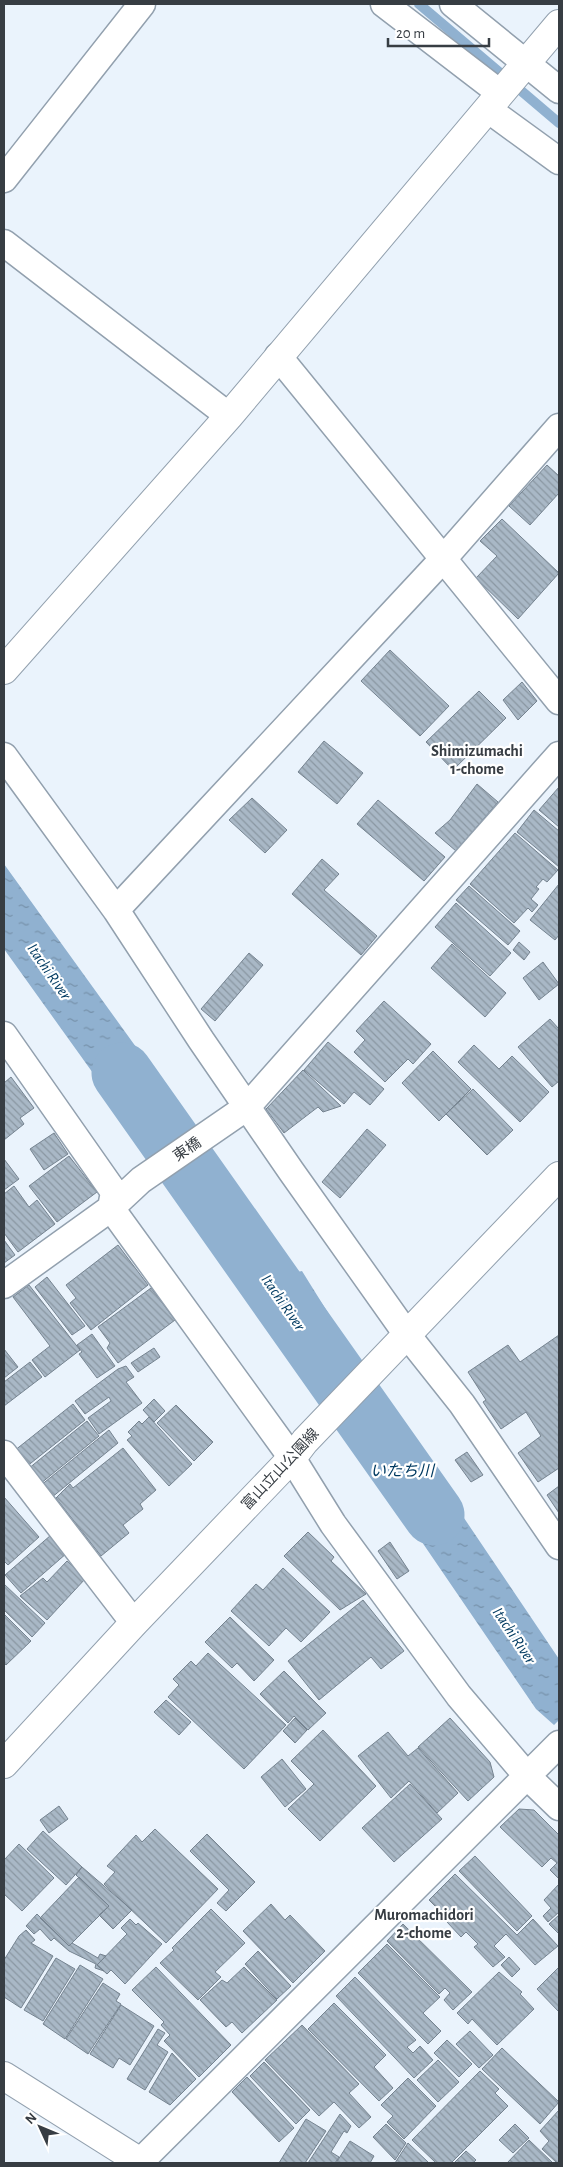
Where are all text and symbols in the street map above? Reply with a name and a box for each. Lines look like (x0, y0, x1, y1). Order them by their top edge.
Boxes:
scale bar (388, 15, 489, 47)
text: 20 m (396, 26, 425, 41)
district label: Shimizumachi 1-chome (431, 743, 523, 777)
water label: Itachi River (24, 941, 75, 1003)
street label: 東橋 (170, 1134, 204, 1164)
water label: Itachi River (258, 1272, 309, 1334)
street label: 富山立山公園線 (238, 1425, 322, 1513)
water label: いたち川 (370, 1463, 436, 1479)
water label: Itachi River (490, 1604, 539, 1667)
district label: Muromachidori 2-chome (374, 1907, 474, 1941)
north arrow (15, 2102, 65, 2152)
text: N (23, 2110, 40, 2127)

